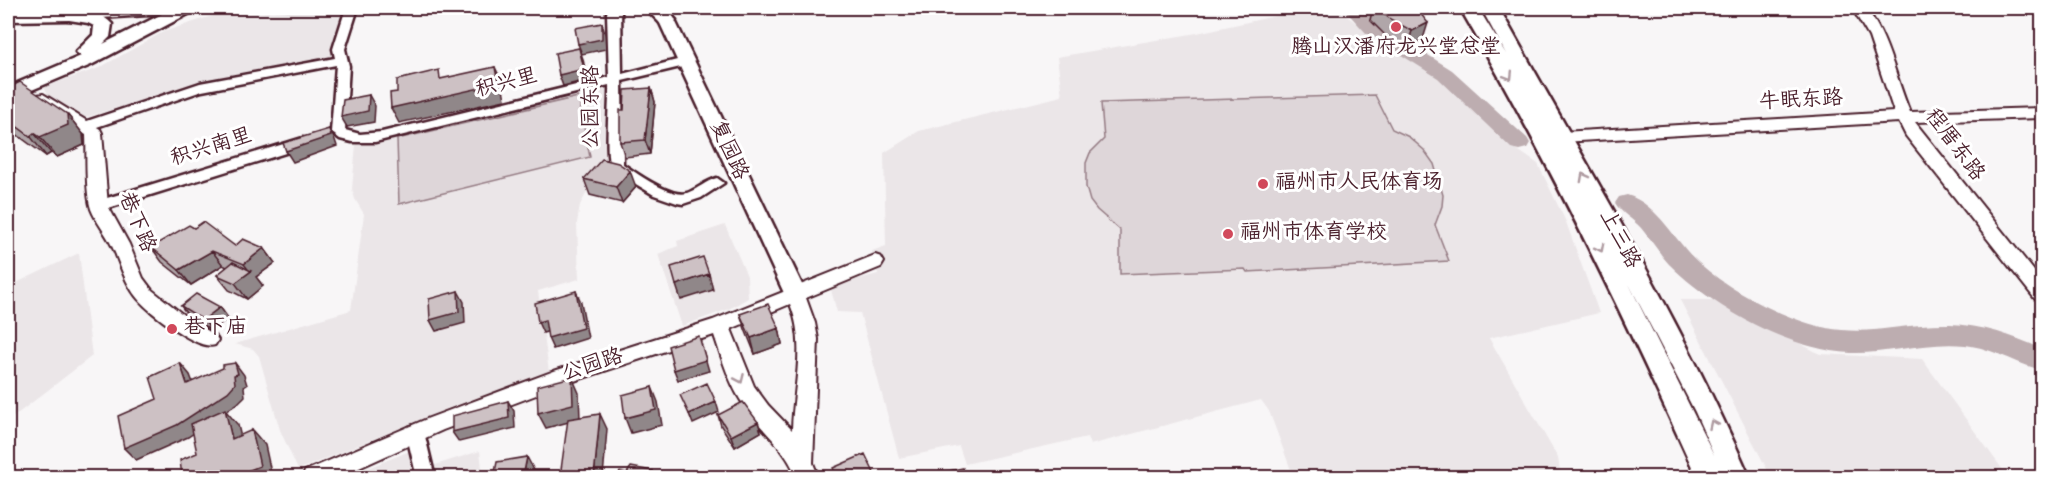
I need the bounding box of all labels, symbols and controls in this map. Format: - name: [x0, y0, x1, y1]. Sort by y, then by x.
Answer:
- marker: 腾山汉潘府龙兴堂总堂: [1389, 20, 1403, 34]
- place label: 腾山汉潘府龙兴堂总堂: [1291, 35, 1501, 62]
- street label: 积兴里: [473, 64, 541, 105]
- street label: 公园东路: [579, 65, 606, 149]
- one-way arrow: [1501, 70, 1513, 80]
- street label: 牛眠东路: [1758, 85, 1844, 117]
- street label: 程厝东路: [1918, 104, 1990, 187]
- street label: 复园路: [702, 116, 753, 185]
- street label: 积兴南里: [168, 123, 256, 173]
- place label: 福州市人民体育场: [1275, 170, 1443, 197]
- one-way arrow: [1580, 173, 1591, 183]
- marker: 福州市人民体育场: [1256, 177, 1270, 191]
- street label: 巷下路: [111, 188, 161, 257]
- street label: 上三路: [1592, 205, 1646, 274]
- place label: 福州市体育学校: [1240, 220, 1387, 247]
- marker: 福州市体育学校: [1221, 227, 1235, 241]
- one-way arrow: [1593, 242, 1604, 253]
- place label: 巷下庙: [184, 315, 247, 342]
- marker: 巷下庙: [165, 322, 179, 336]
- street label: 公园路: [559, 343, 627, 389]
- one-way arrow: [733, 373, 745, 384]
- one-way arrow: [1709, 420, 1721, 431]

